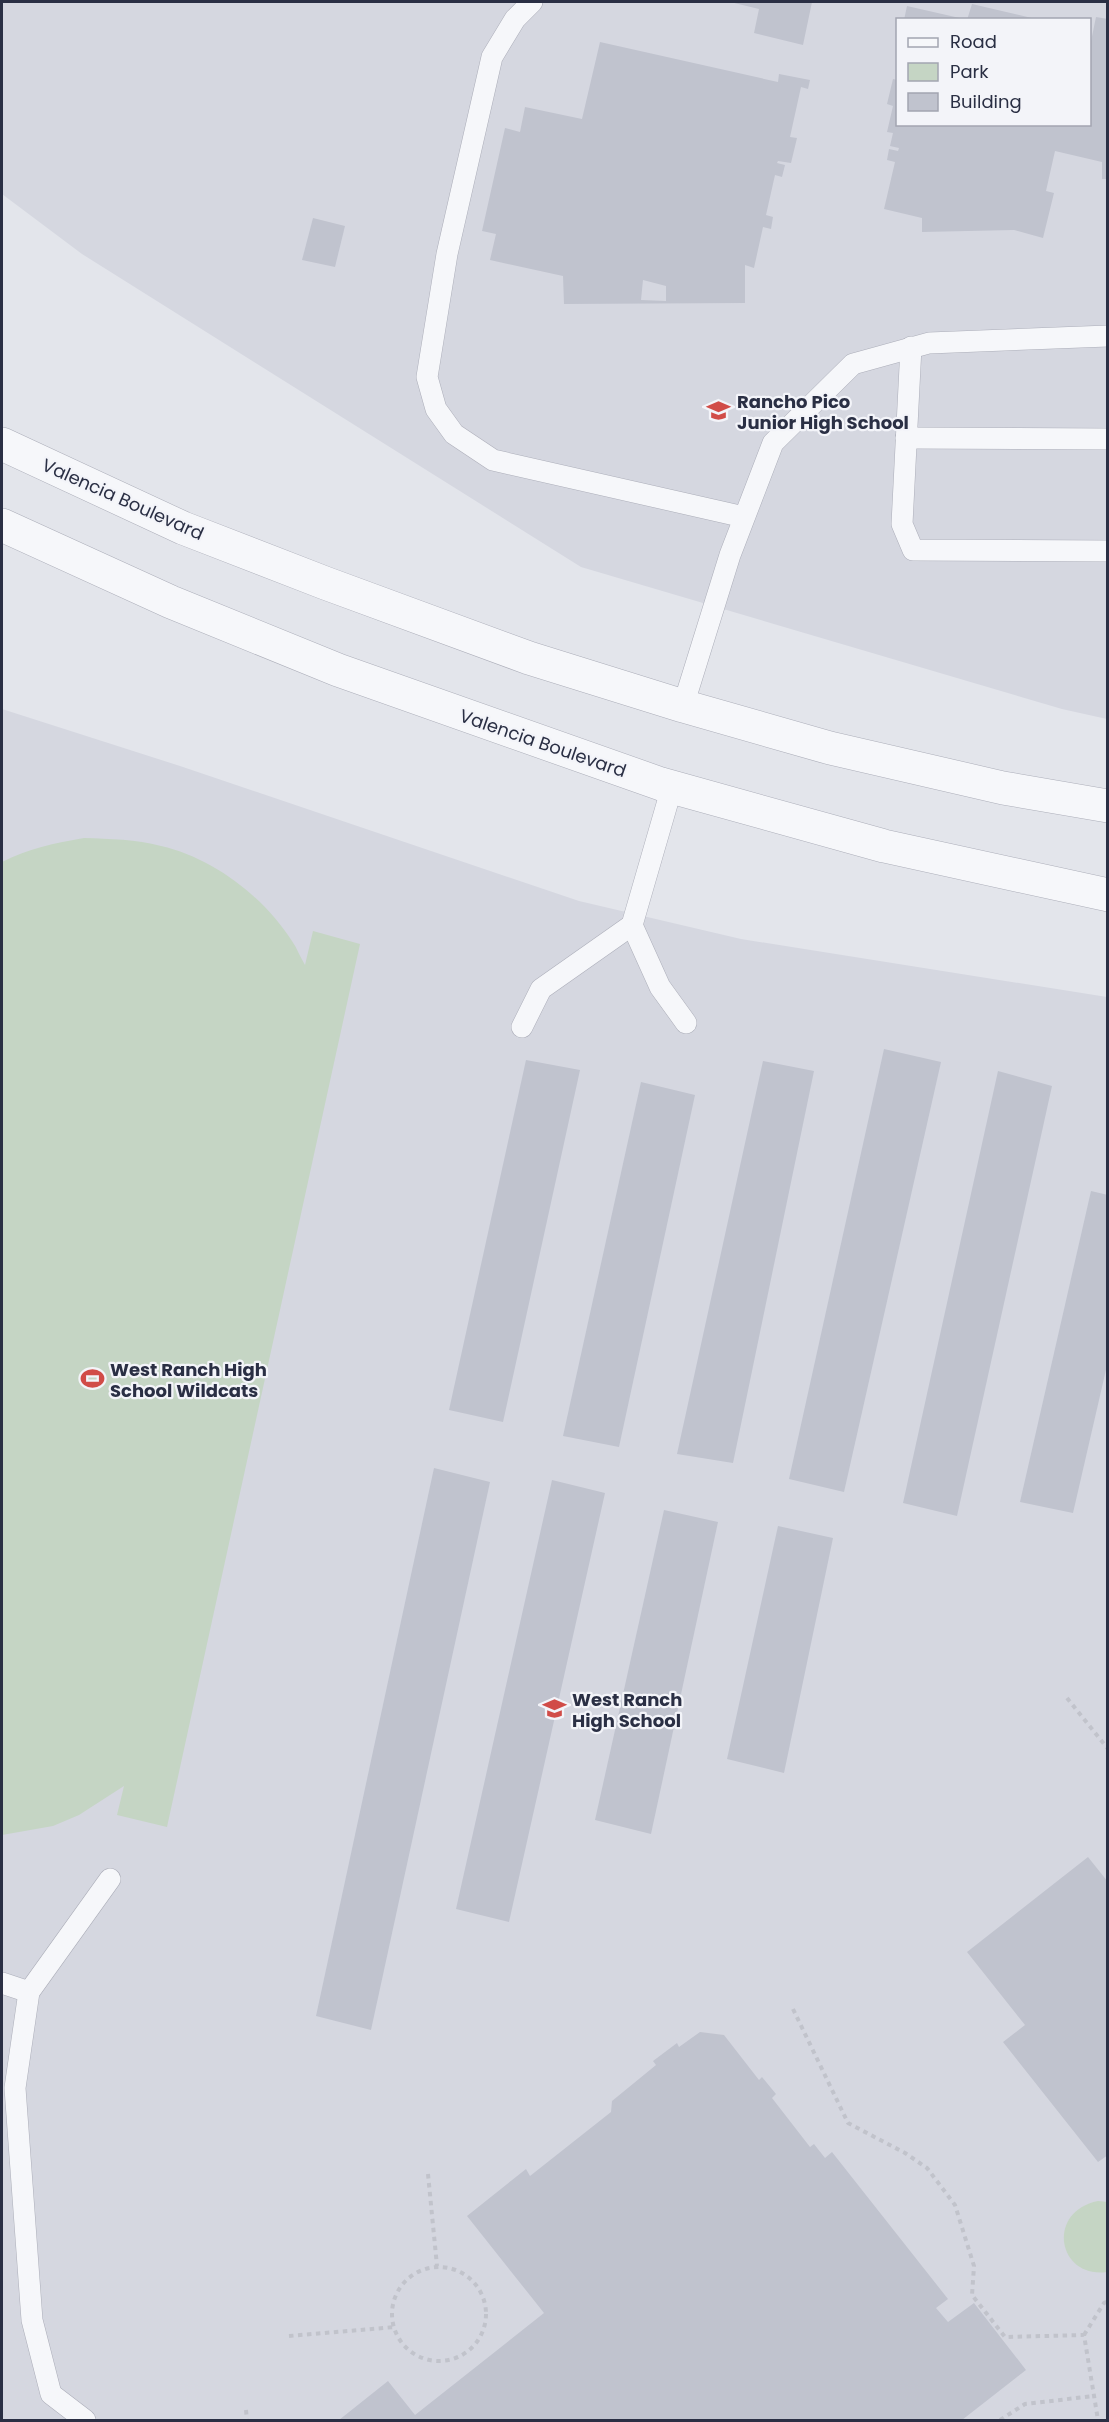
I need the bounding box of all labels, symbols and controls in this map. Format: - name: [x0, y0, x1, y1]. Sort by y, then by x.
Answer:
- legend: [896, 18, 1091, 126]
- text: Road: [950, 29, 997, 54]
- text: Park: [950, 59, 989, 84]
- text: Building: [950, 89, 1022, 114]
- place label: Rancho Pico Junior High School: [737, 389, 909, 435]
- school or university icon: Rancho Pico Junior High School: [706, 398, 732, 424]
- street label: Valencia Boulevard: [38, 452, 208, 546]
- street label: Valencia Boulevard: [456, 703, 630, 783]
- place label: West Ranch High School Wildcats: [110, 1357, 267, 1403]
- sports icon: West Ranch High School Wildcats: [79, 1366, 105, 1392]
- place label: West Ranch High School: [572, 1687, 682, 1733]
- school or university icon: West Ranch High School: [541, 1696, 567, 1722]

